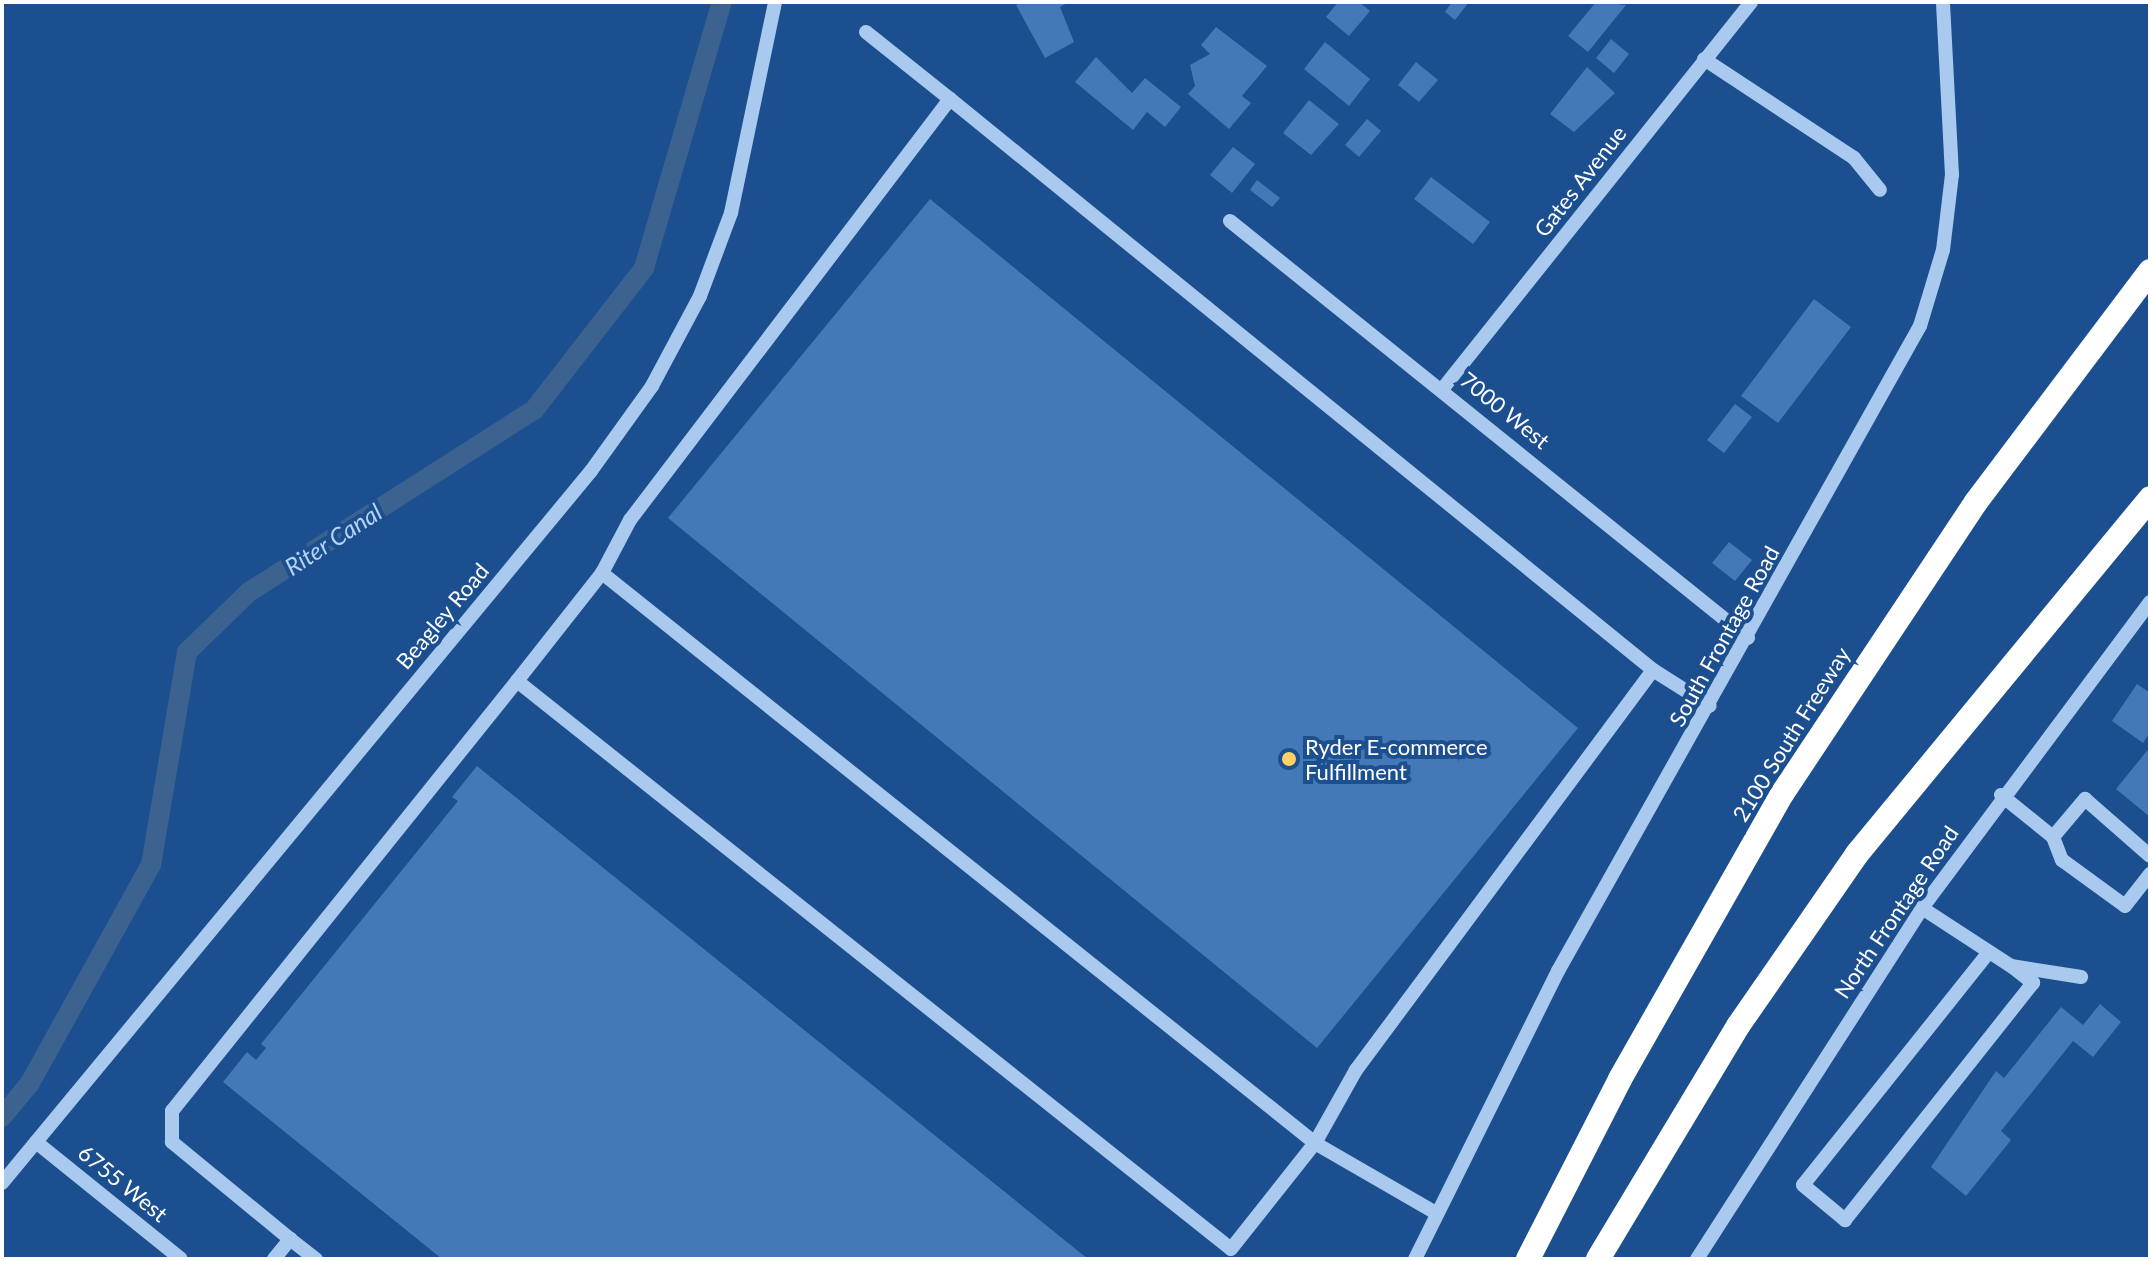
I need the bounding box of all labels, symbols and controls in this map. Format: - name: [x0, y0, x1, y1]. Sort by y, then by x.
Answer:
- street label: Gates Avenue: [1528, 120, 1632, 242]
- street label: 7000 West: [1455, 366, 1555, 454]
- water label: Riter Canal: [279, 497, 387, 581]
- street label: South Frontage Road: [1663, 541, 1785, 731]
- street label: Beagley Road: [390, 558, 494, 674]
- street label: 2100 South Freeway: [1727, 642, 1855, 826]
- place label: Ryder E-commerce Fulfillment: [1305, 733, 1488, 784]
- marker: Ryder E-commerce Fulfillment: [1280, 750, 1298, 768]
- street label: North Frontage Road: [1828, 821, 1964, 1003]
- street label: 6755 West: [73, 1139, 173, 1227]

